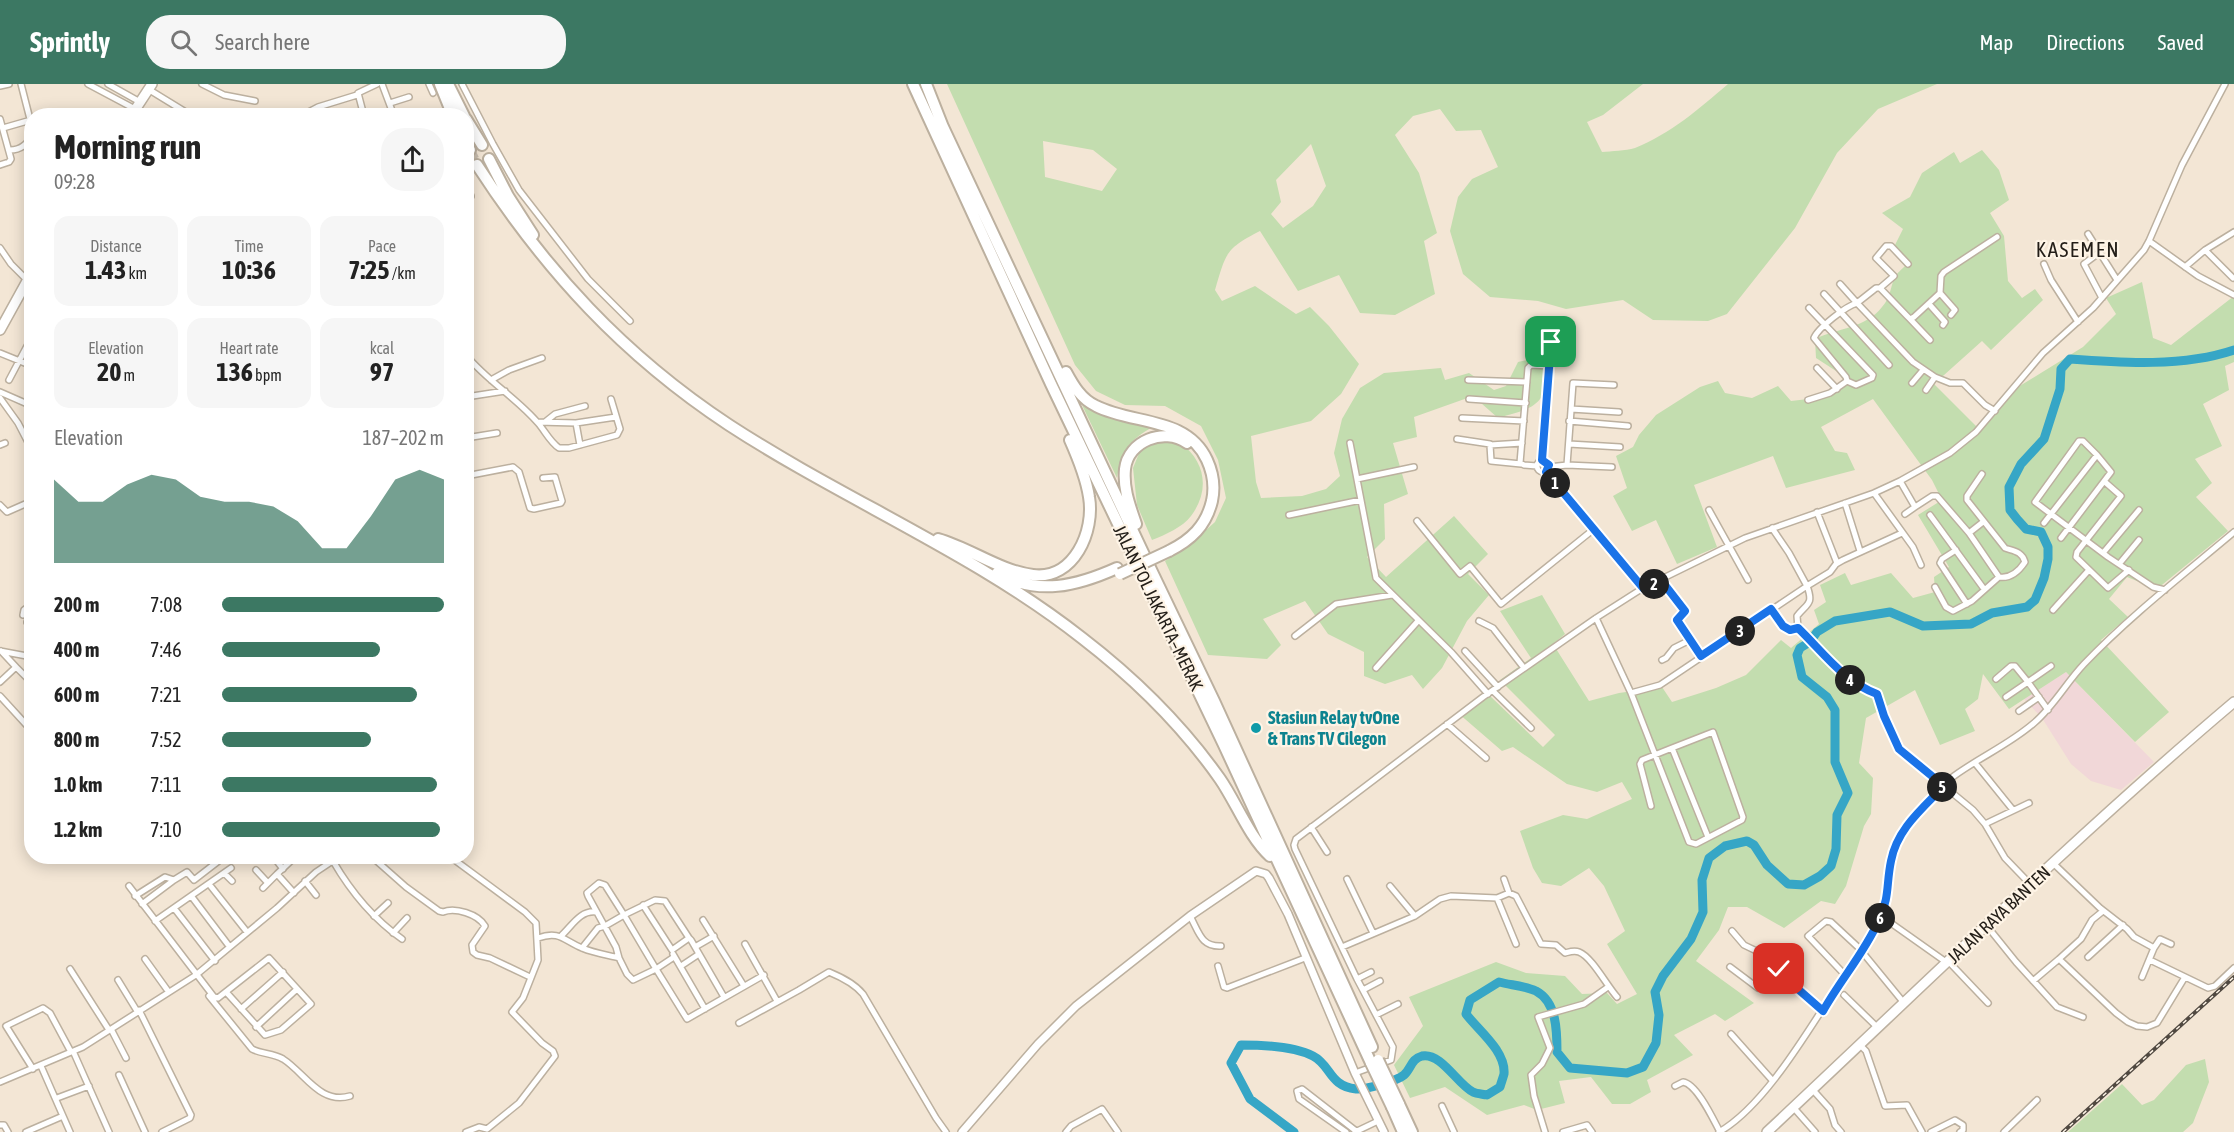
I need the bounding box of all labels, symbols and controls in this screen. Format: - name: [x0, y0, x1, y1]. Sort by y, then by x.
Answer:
- search box: [146, 15, 566, 69]
- text: Sprintly: [30, 26, 110, 58]
- icon: search: [167, 26, 200, 59]
- text: Search here: [215, 29, 310, 55]
- text: Map: [1979, 30, 2013, 54]
- text: Directions: [2046, 30, 2125, 54]
- text: Saved: [2158, 30, 2204, 54]
- text: Morning run: [54, 128, 201, 166]
- button: share: [381, 128, 444, 191]
- text: 09:28: [54, 170, 95, 193]
- text: Distance: [90, 237, 142, 255]
- text: Time: [234, 237, 264, 255]
- text: Pace: [368, 237, 396, 255]
- district label: KASEMEN: [2036, 237, 2120, 261]
- text: 1.43: [85, 255, 126, 285]
- text: 10:36: [222, 255, 276, 285]
- text: 7:25: [348, 255, 390, 285]
- text: km: [126, 264, 147, 282]
- text: /km: [390, 264, 416, 282]
- pin: [1525, 316, 1576, 367]
- icon: arrive: [1534, 325, 1567, 358]
- text: Elevation: [88, 339, 144, 357]
- text: Heart rate: [220, 339, 278, 357]
- text: kcal: [370, 339, 394, 357]
- text: 20: [97, 357, 121, 387]
- text: 136: [216, 357, 253, 387]
- text: 97: [370, 357, 394, 387]
- text: m: [121, 366, 135, 384]
- text: bpm: [253, 366, 282, 384]
- text: Elevation: [54, 426, 123, 449]
- text: 187–202 m: [362, 426, 444, 449]
- pin: 1: [1540, 468, 1570, 498]
- text: 1: [1551, 474, 1559, 492]
- street label: JALAN TOL JAKARTA–MERAK: [1109, 522, 1208, 694]
- pin: 2: [1639, 569, 1669, 599]
- text: 2: [1650, 575, 1658, 593]
- text: 200 m: [54, 593, 99, 616]
- text: 7:08: [150, 593, 182, 616]
- pin: 3: [1725, 616, 1755, 646]
- text: 3: [1736, 622, 1744, 640]
- text: 400 m: [54, 638, 99, 661]
- text: 7:46: [150, 638, 182, 661]
- pin: 4: [1835, 665, 1865, 695]
- text: 4: [1846, 671, 1854, 689]
- text: 600 m: [54, 683, 99, 706]
- text: 7:21: [150, 683, 182, 706]
- place label: Stasiun Relay tvOne & Trans TV Cilegon: [1268, 707, 1400, 749]
- marker: Stasiun Relay tvOne & Trans TV Cilegon: [1249, 721, 1263, 735]
- text: 800 m: [54, 728, 99, 751]
- text: 7:52: [150, 728, 182, 751]
- pin: 5: [1927, 772, 1957, 802]
- text: 1.0 km: [54, 773, 102, 796]
- text: 7:11: [150, 773, 182, 796]
- text: 5: [1938, 778, 1946, 796]
- text: 1.2 km: [54, 818, 102, 841]
- text: 7:10: [150, 818, 182, 841]
- street label: JALAN RAYA BANTEN: [1943, 862, 2054, 968]
- pin: 6: [1865, 903, 1895, 933]
- text: 6: [1876, 909, 1884, 927]
- pin: [1753, 943, 1804, 994]
- icon: check: [1762, 952, 1795, 985]

